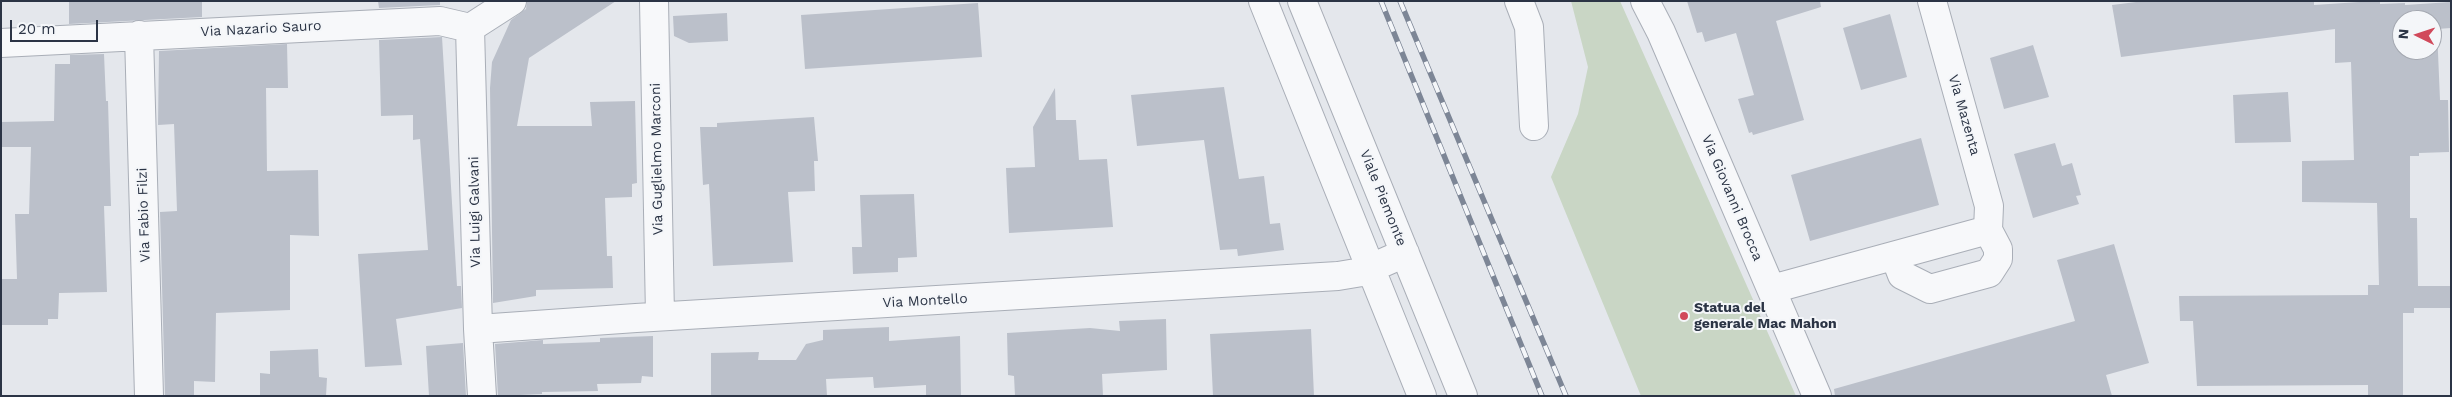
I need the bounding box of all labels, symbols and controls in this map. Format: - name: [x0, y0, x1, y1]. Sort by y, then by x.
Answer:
- scale bar: [12, 10, 100, 42]
- north arrow: [2392, 10, 2442, 60]
- street label: Via Nazario Sauro: [200, 17, 322, 41]
- text: 20 m: [18, 20, 56, 38]
- text: N: [2395, 28, 2411, 40]
- street label: Via Mazenta: [1944, 73, 1984, 157]
- street label: Via Guglielmo Marconi: [647, 83, 667, 235]
- street label: Via Giovanni Brocca: [1698, 132, 1766, 264]
- street label: Viale Piemonte: [1356, 147, 1410, 249]
- street label: Via Luigi Galvani: [466, 156, 484, 268]
- street label: Via Fabio Filzi: [134, 167, 154, 263]
- street label: Via Montello: [882, 290, 968, 312]
- place label: Statua del generale Mac Mahon: [1694, 300, 1837, 332]
- marker: Statua del generale Mac Mahon: [1678, 310, 1690, 322]

